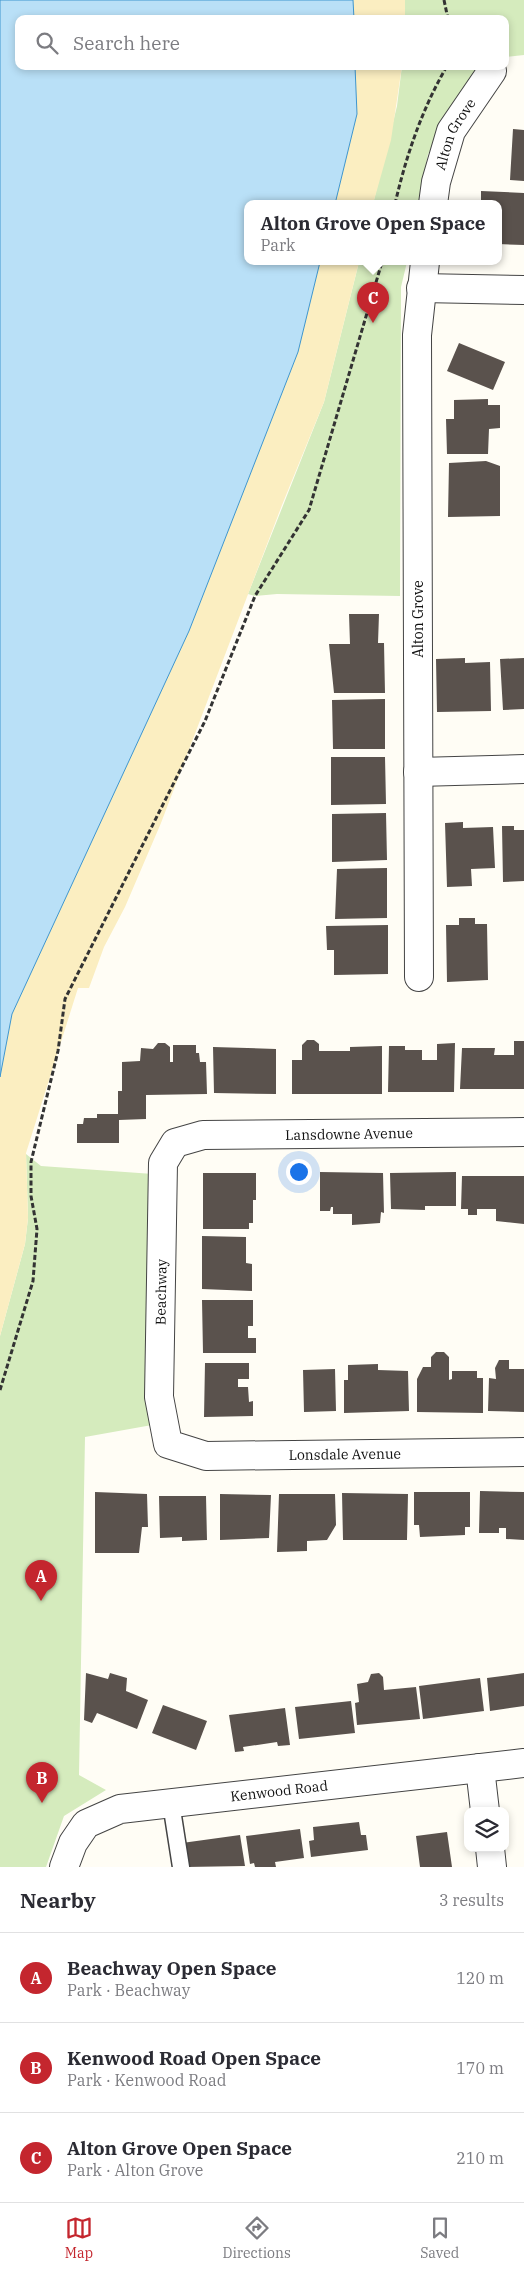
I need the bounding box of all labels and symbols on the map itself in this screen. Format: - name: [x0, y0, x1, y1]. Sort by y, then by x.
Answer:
- street label: Alton Grove: [431, 95, 480, 172]
- pin: C: [357, 282, 389, 323]
- street label: Alton Grove: [409, 580, 427, 658]
- street label: Lansdowne Avenue: [285, 1124, 413, 1144]
- your location: [286, 1159, 312, 1185]
- street label: Beachway: [151, 1258, 171, 1325]
- street label: Lonsdale Avenue: [288, 1445, 401, 1464]
- pin: A: [25, 1560, 57, 1601]
- pin: B: [26, 1762, 58, 1803]
- street label: Kenwood Road: [229, 1776, 329, 1805]

